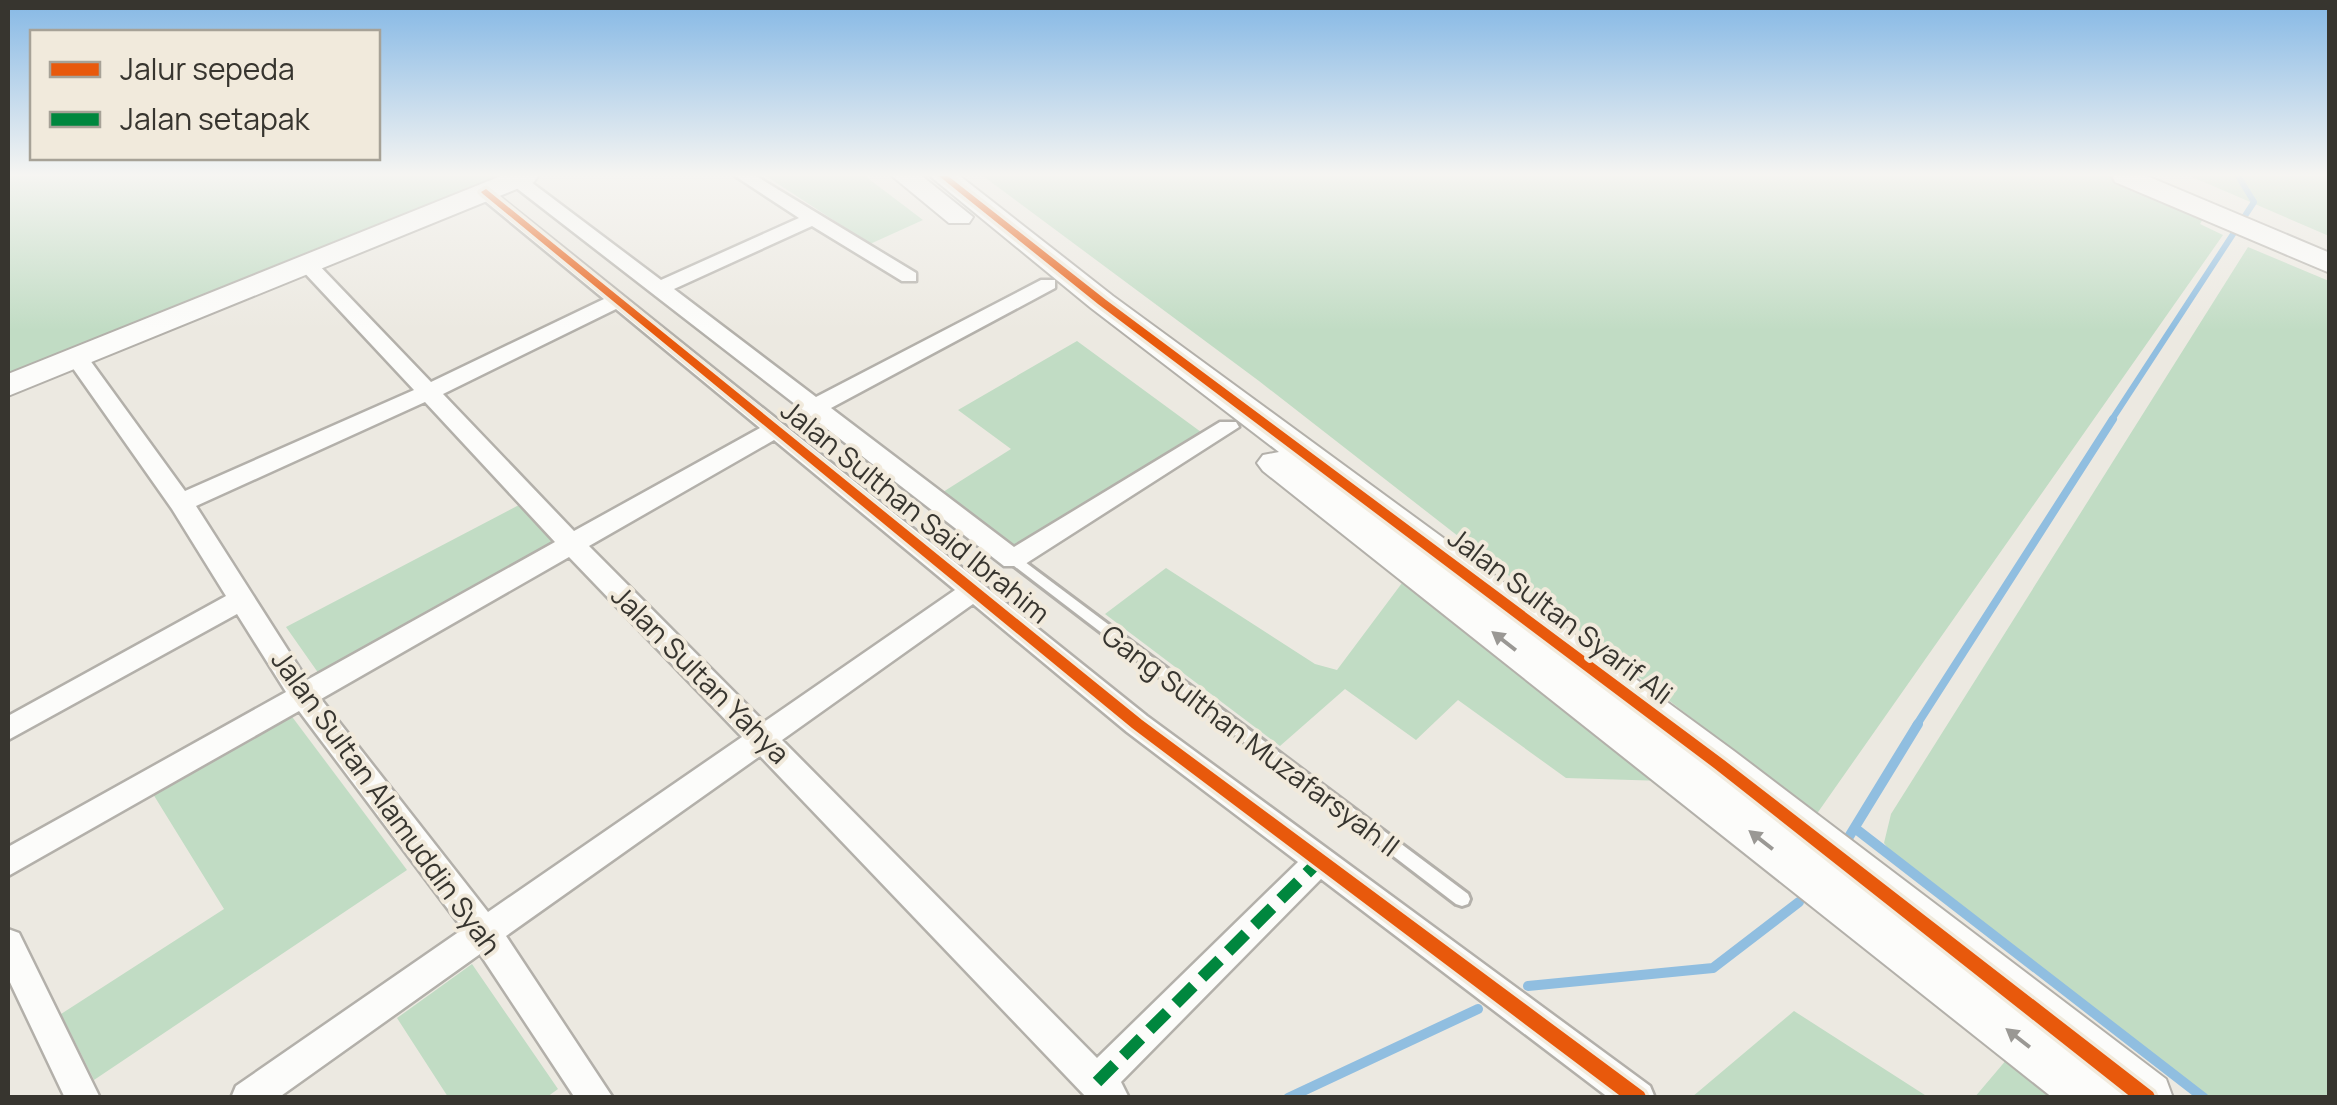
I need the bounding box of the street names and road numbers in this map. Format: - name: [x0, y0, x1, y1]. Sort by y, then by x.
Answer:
- street label: Jalan Sulthan Said Ibrahim: [774, 391, 1058, 631]
- street label: Jalan Sultan Syarif Ali: [1441, 518, 1681, 712]
- street label: Jalan Sultan Yahya: [604, 577, 798, 771]
- street label: Gang Sulthan Muzafarsyah II: [1094, 615, 1408, 865]
- street label: Jalan Sultan Alamuddin Syah: [264, 642, 510, 962]

